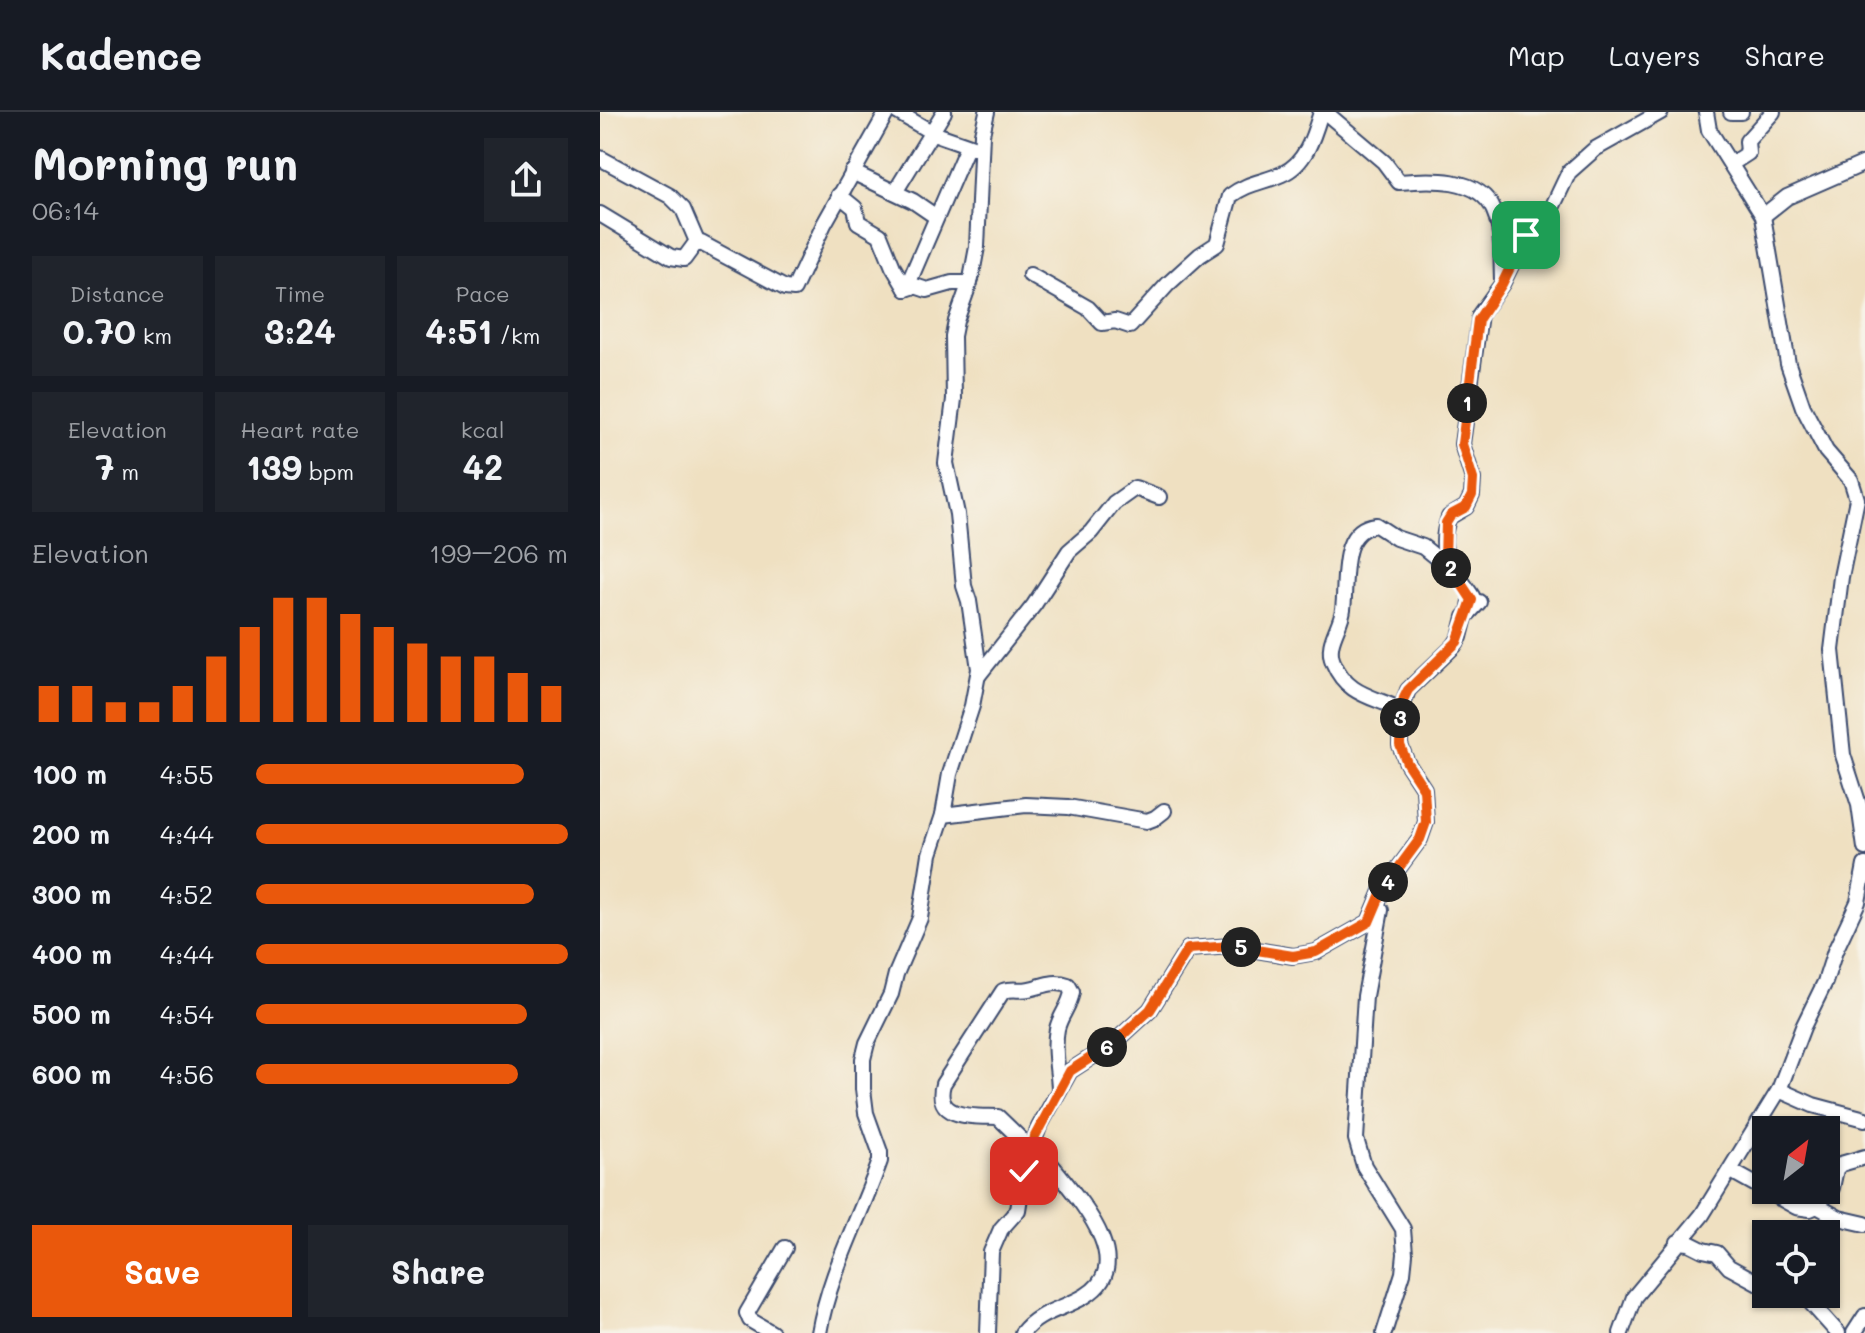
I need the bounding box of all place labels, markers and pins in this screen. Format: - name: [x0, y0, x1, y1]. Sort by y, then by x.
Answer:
- pin: [1492, 201, 1560, 269]
- pin: 1: [1447, 383, 1487, 423]
- pin: 2: [1431, 548, 1471, 588]
- pin: 3: [1380, 698, 1420, 738]
- pin: 4: [1368, 862, 1408, 902]
- pin: 5: [1221, 927, 1261, 967]
- pin: 6: [1087, 1027, 1127, 1067]
- pin: [990, 1137, 1058, 1205]

